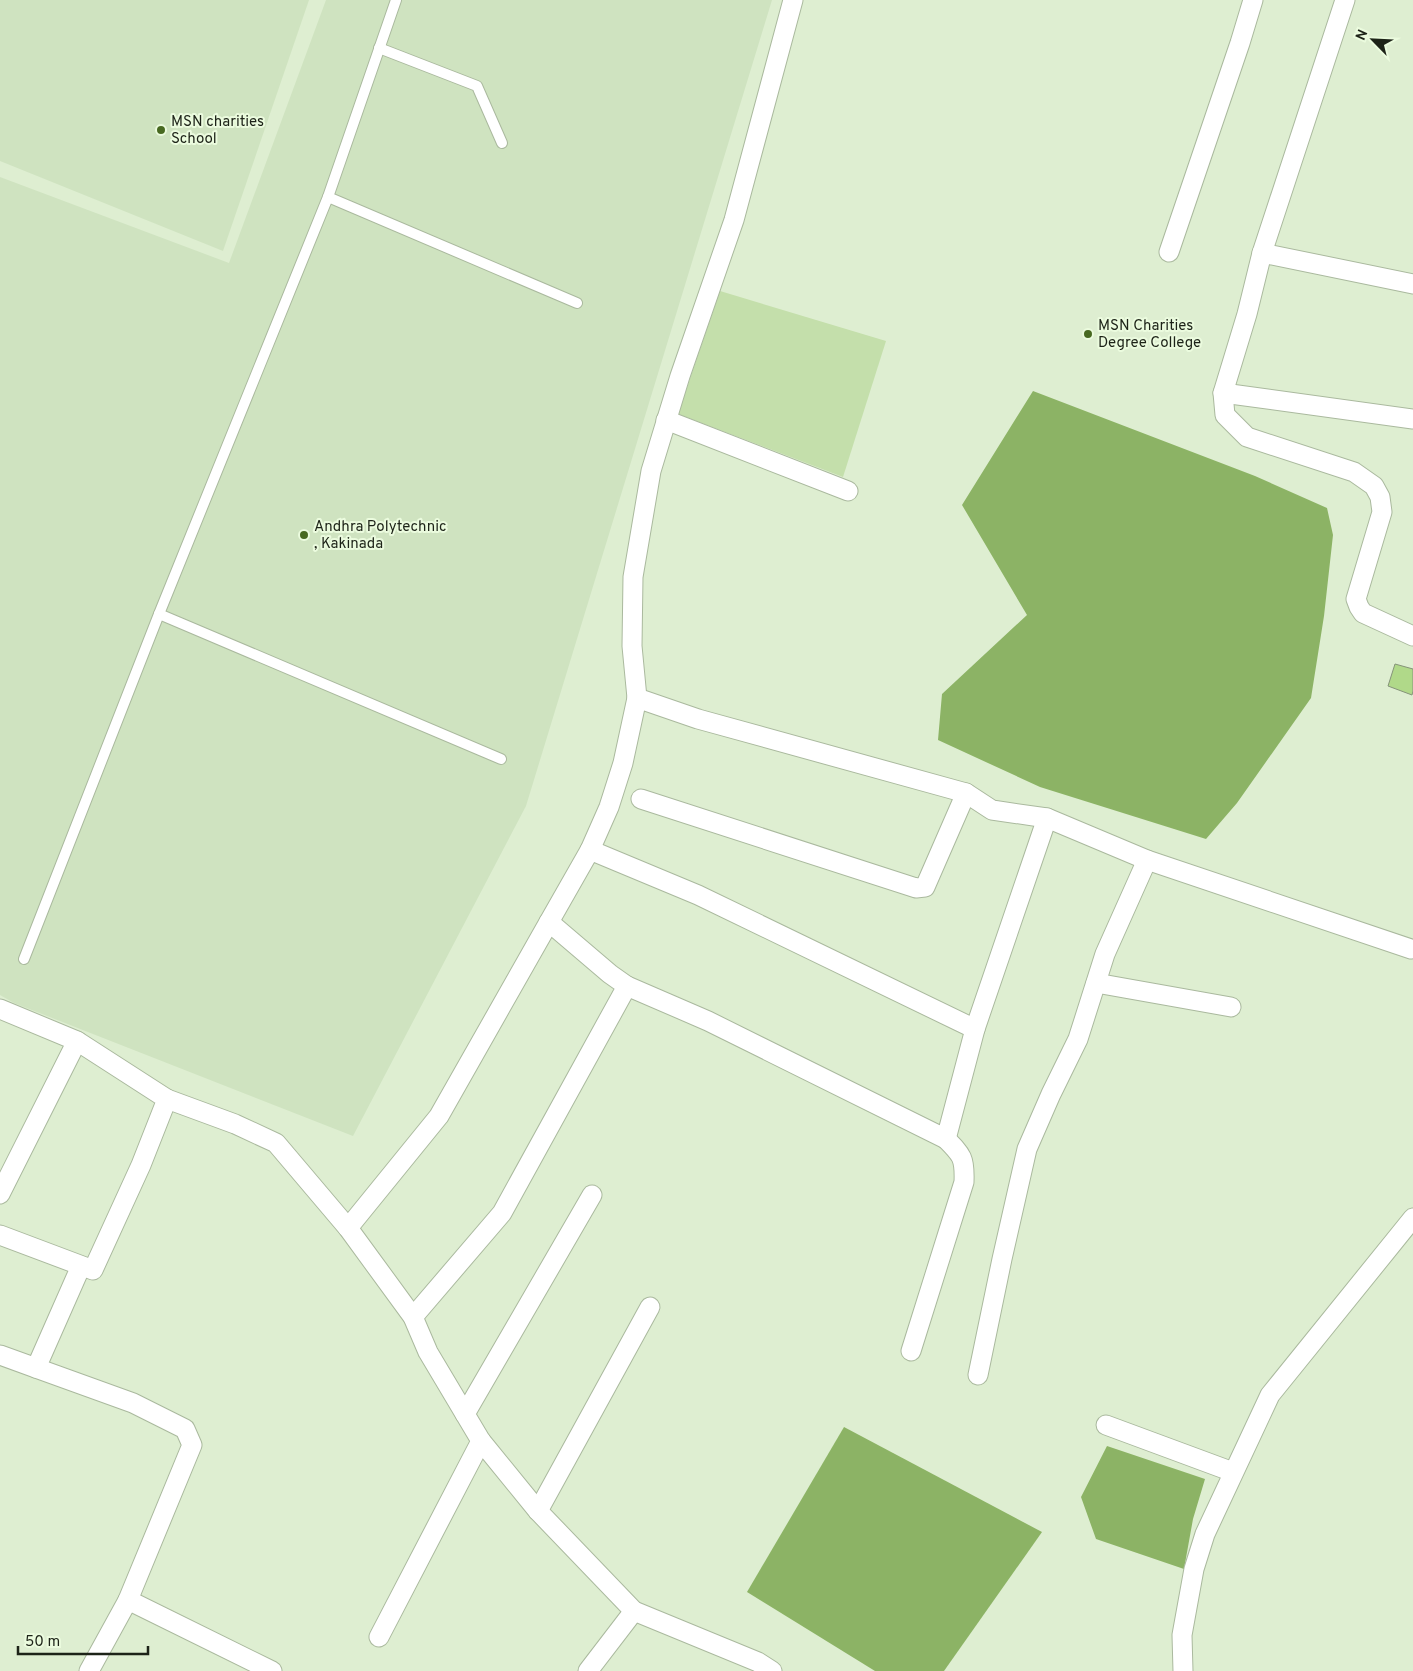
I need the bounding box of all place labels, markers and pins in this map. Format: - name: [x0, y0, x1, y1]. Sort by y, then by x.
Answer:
- place label: MSN charities School: [171, 113, 264, 149]
- marker: MSN charities School: [155, 124, 167, 136]
- place label: MSN Charities Degree College: [1098, 317, 1201, 353]
- marker: MSN Charities Degree College: [1082, 328, 1094, 340]
- place label: Andhra Polytechnic , Kakinada: [314, 518, 447, 554]
- marker: Andhra Polytechnic , Kakinada: [298, 529, 310, 541]

